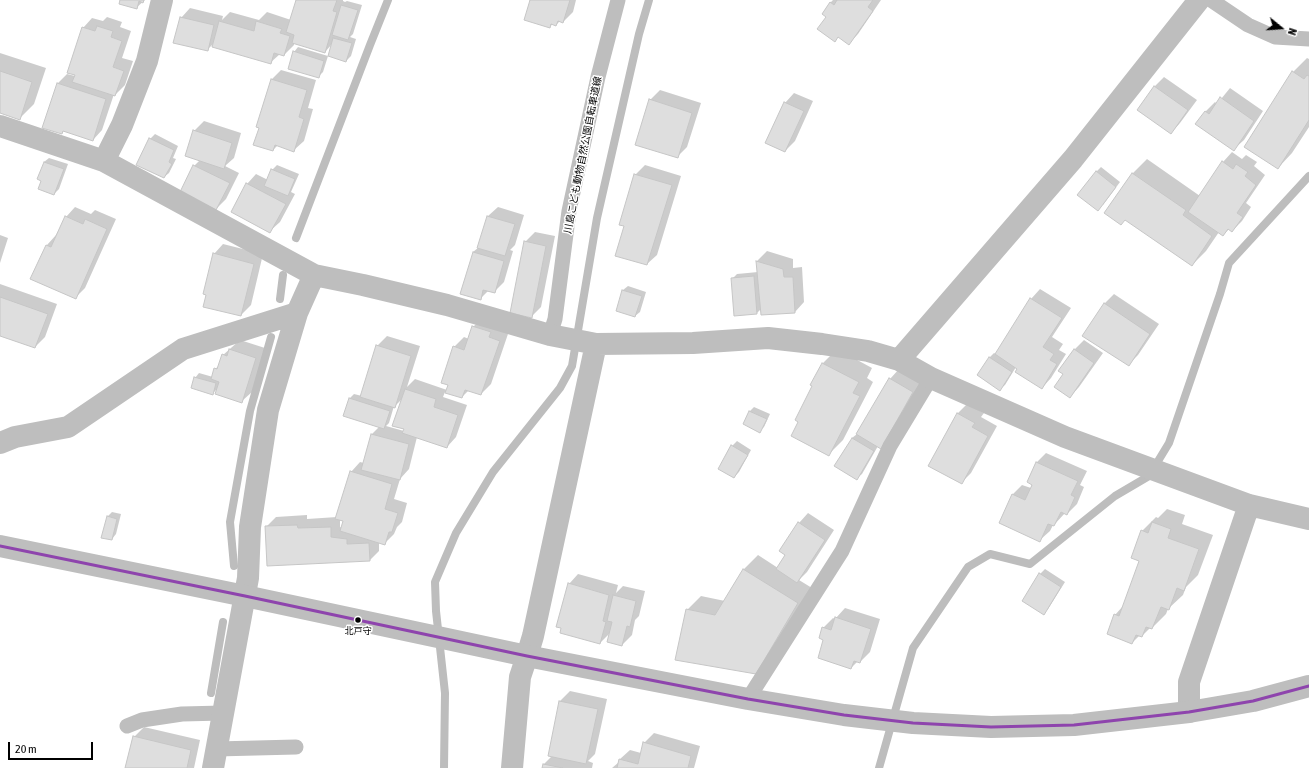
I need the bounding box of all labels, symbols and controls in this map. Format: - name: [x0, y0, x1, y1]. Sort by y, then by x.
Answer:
- north arrow: [1261, 8, 1301, 48]
- text: N: [1286, 27, 1299, 37]
- street label: 川島こども動物自然公園自転車道線: [562, 75, 604, 235]
- marker: 北戸守: [353, 615, 363, 625]
- place label: 北戸守: [345, 626, 371, 636]
- scale bar: [10, 734, 95, 760]
- text: 20 m: [15, 742, 37, 756]

